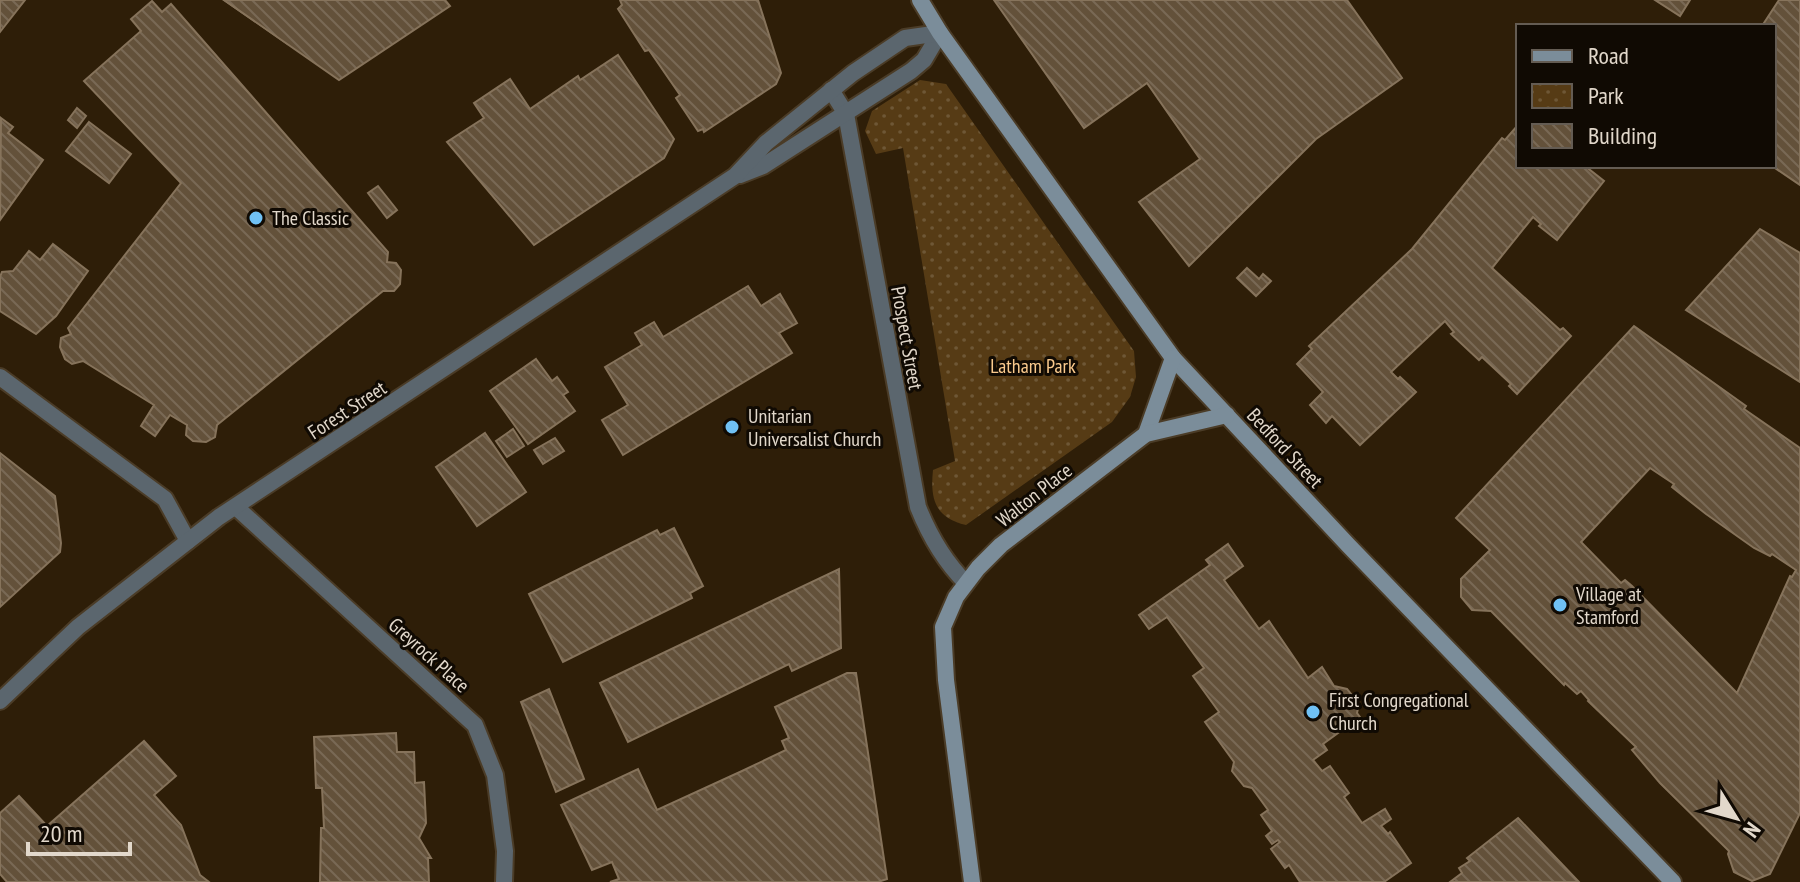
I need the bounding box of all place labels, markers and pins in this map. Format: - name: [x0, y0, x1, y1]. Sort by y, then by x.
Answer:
- place label: The Classic: [272, 205, 349, 231]
- marker: The Classic: [247, 209, 265, 227]
- place label: Unitarian Universalist Church: [748, 403, 881, 452]
- marker: Unitarian Universalist Church: [723, 418, 741, 436]
- place label: Village at Stamford: [1575, 581, 1642, 630]
- marker: Village at Stamford: [1551, 596, 1569, 614]
- place label: First Congregational Church: [1329, 687, 1469, 736]
- marker: First Congregational Church: [1304, 703, 1322, 721]

